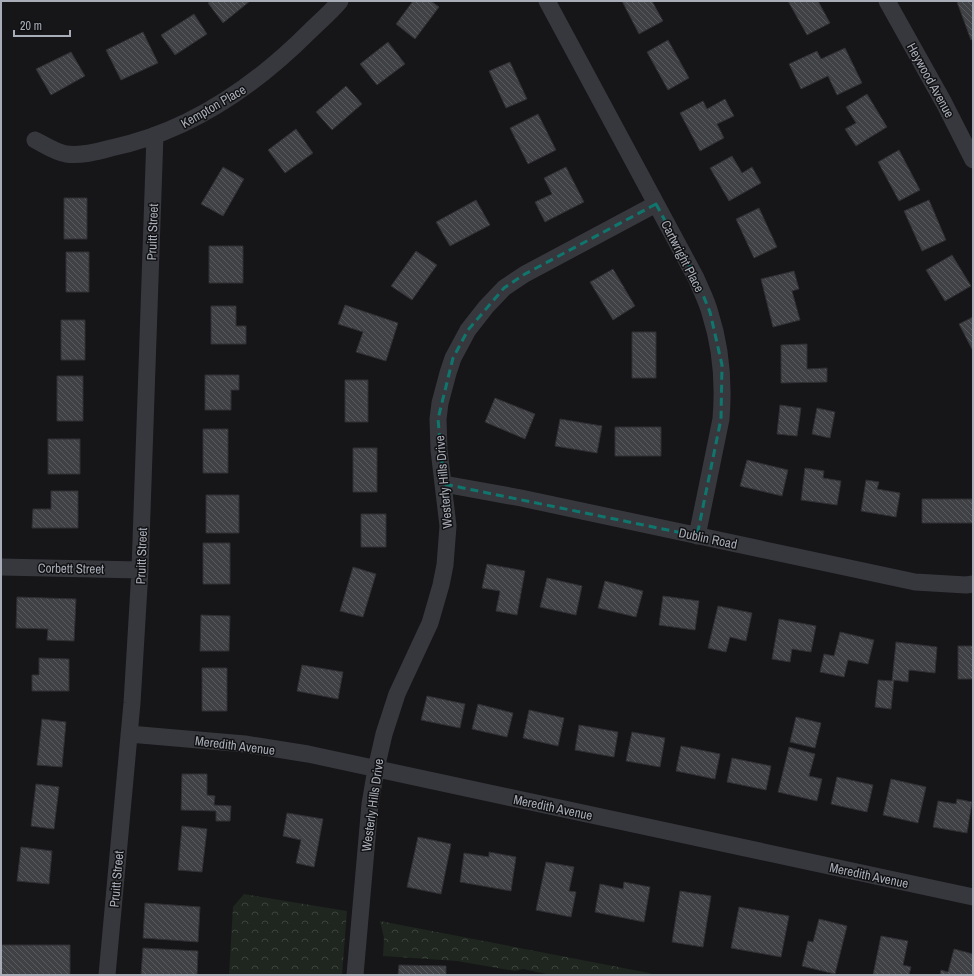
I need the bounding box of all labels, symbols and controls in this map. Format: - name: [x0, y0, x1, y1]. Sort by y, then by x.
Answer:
- scale bar: [14, 12, 70, 38]
- text: 20 m: [20, 18, 42, 34]
- street label: Heywood Avenue: [903, 40, 958, 121]
- street label: Kempton Place: [178, 81, 249, 132]
- street label: Pruitt Street: [143, 203, 162, 261]
- street label: Cartwright Place: [657, 217, 708, 295]
- street label: Westerly Hills Drive: [431, 435, 456, 529]
- street label: Dublin Road: [677, 524, 739, 553]
- street label: Pruitt Street: [132, 527, 151, 585]
- street label: Corbett Street: [38, 559, 104, 578]
- street label: Meredith Avenue: [194, 732, 276, 759]
- street label: Westerly Hills Drive: [358, 758, 387, 853]
- street label: Meredith Avenue: [512, 791, 594, 824]
- street label: Pruitt Street: [106, 850, 127, 908]
- street label: Meredith Avenue: [828, 859, 910, 892]

